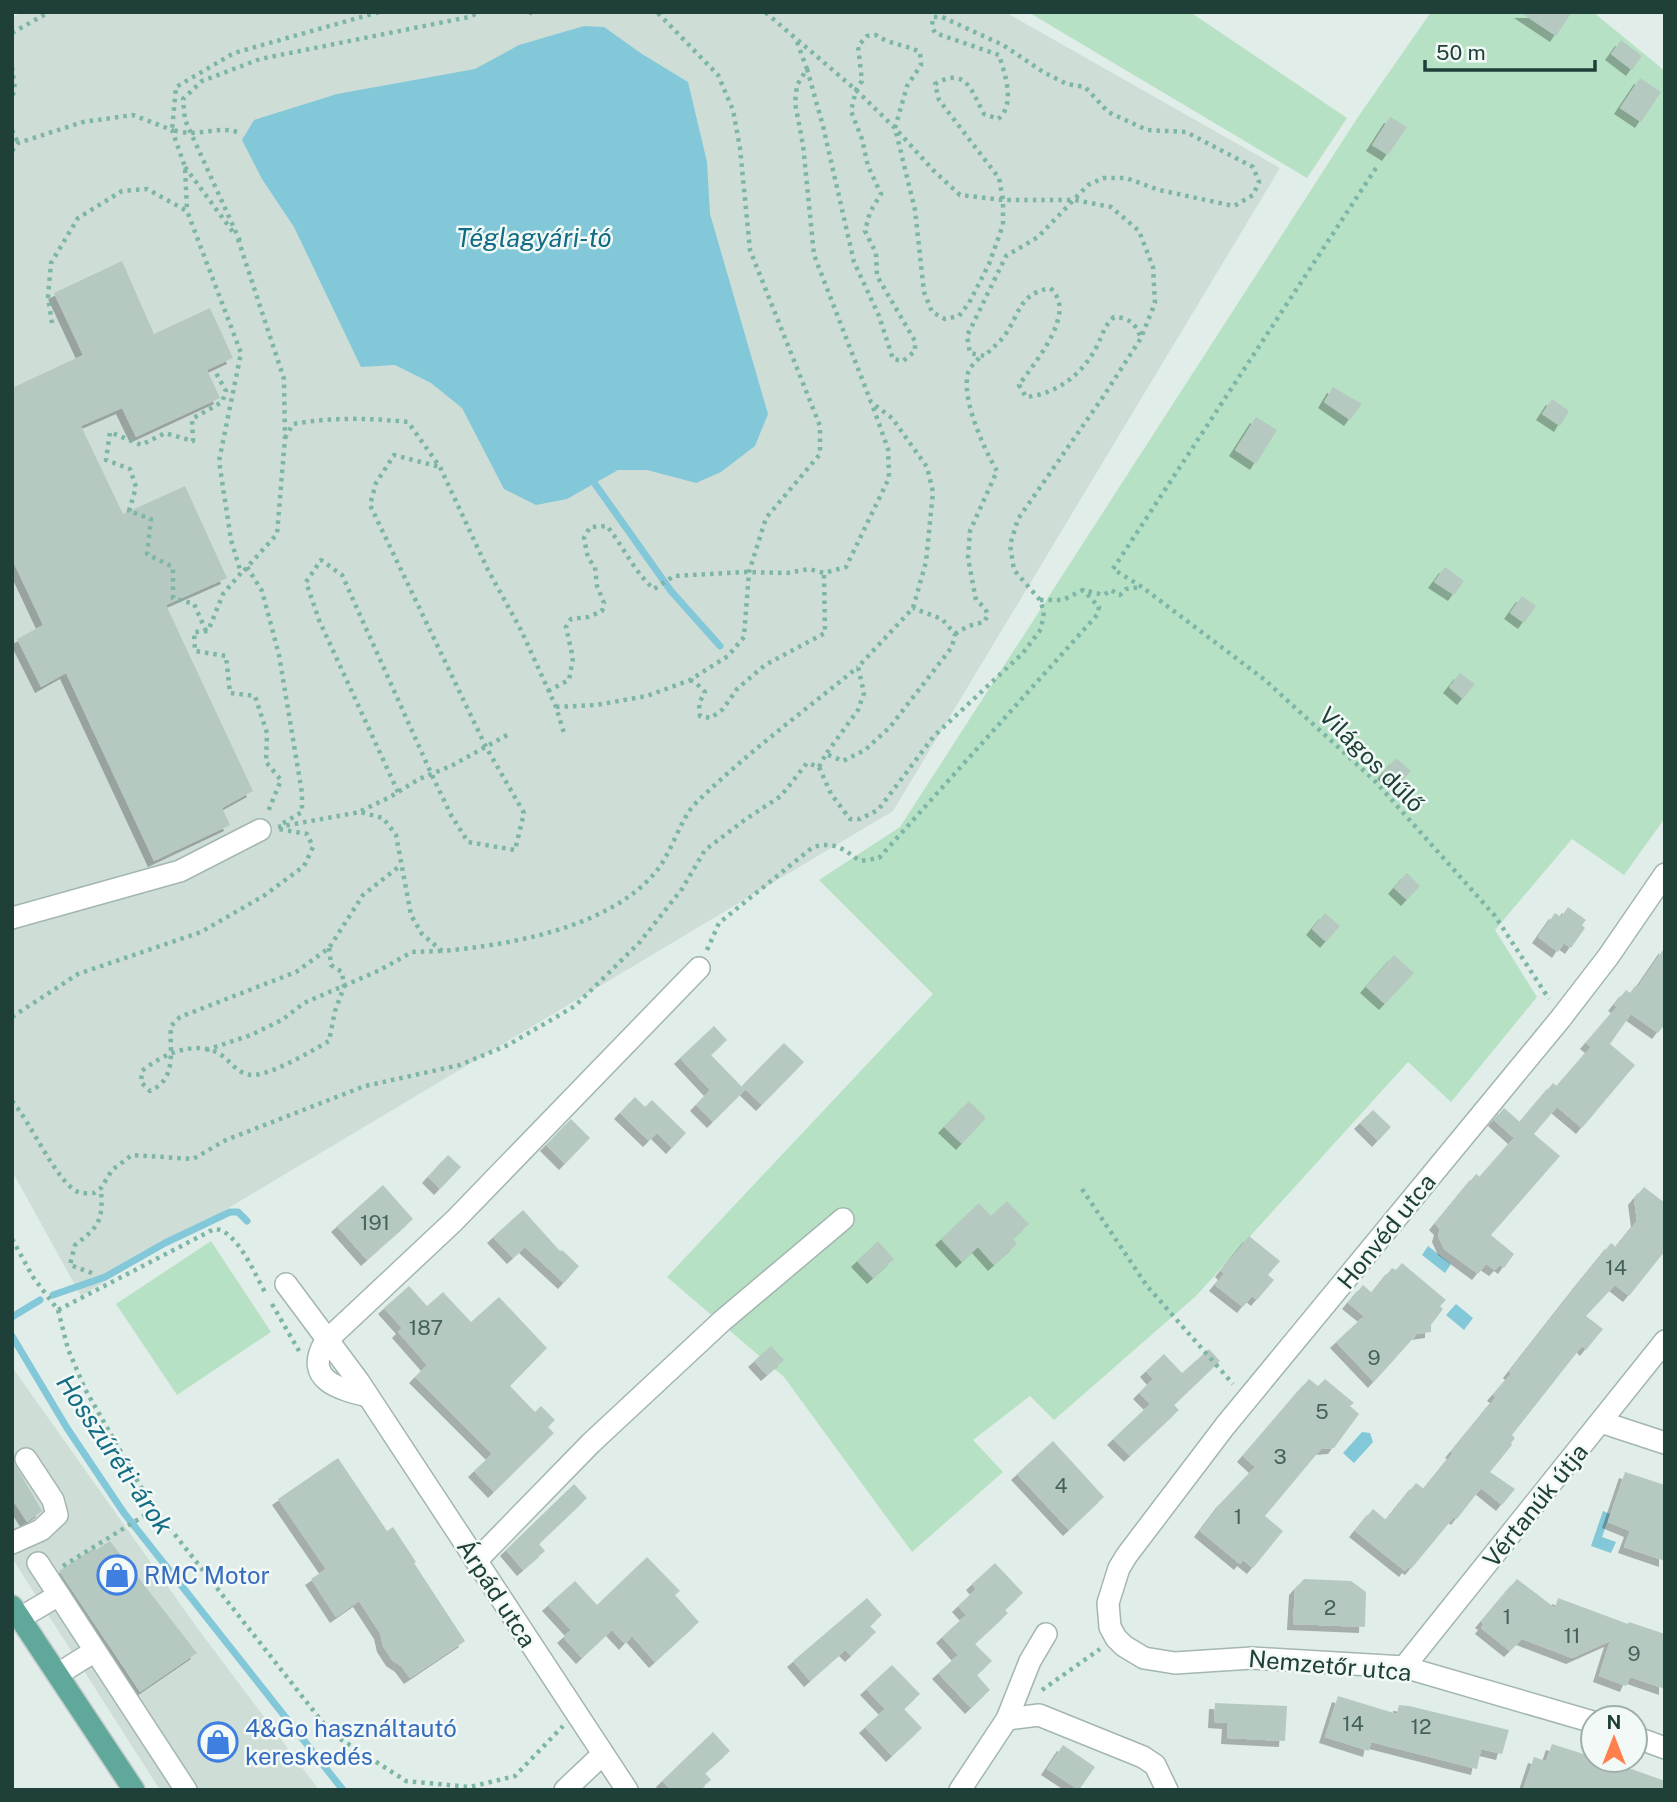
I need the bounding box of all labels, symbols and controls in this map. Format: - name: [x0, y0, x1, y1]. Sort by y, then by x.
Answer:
- scale bar: [1425, 28, 1595, 72]
- text: 50 m: [1436, 40, 1486, 65]
- water label: Téglagyári-tó: [456, 222, 612, 253]
- street label: Világos dűlő: [1314, 701, 1430, 817]
- street label: Honvéd utca: [1331, 1168, 1441, 1294]
- house number: 191: [360, 1210, 390, 1235]
- house number: 14: [1605, 1255, 1627, 1280]
- house number: 187: [409, 1315, 443, 1340]
- house number: 9: [1367, 1345, 1381, 1370]
- water label: Hosszúréti-árok: [50, 1368, 180, 1540]
- house number: 5: [1315, 1399, 1329, 1424]
- street label: Vértanúk útja: [1477, 1438, 1593, 1572]
- house number: 3: [1273, 1444, 1287, 1469]
- house number: 4: [1054, 1473, 1068, 1498]
- house number: 1: [1234, 1504, 1242, 1529]
- street label: Árpád utca: [452, 1534, 542, 1652]
- shop icon: RMC Motor: [96, 1554, 138, 1596]
- place label: RMC Motor: [144, 1561, 270, 1589]
- house number: 2: [1324, 1595, 1336, 1620]
- house number: 1: [1503, 1604, 1511, 1629]
- house number: 11: [1563, 1623, 1581, 1648]
- house number: 9: [1627, 1641, 1641, 1666]
- street label: Nemzetőr utca: [1247, 1644, 1413, 1686]
- north arrow: [1579, 1704, 1649, 1774]
- house number: 14: [1342, 1711, 1364, 1736]
- text: N: [1607, 1711, 1621, 1733]
- place label: 4&Go használtautó kereskedés: [245, 1714, 457, 1770]
- house number: 12: [1410, 1714, 1432, 1739]
- shop icon: 4&Go használtautó kereskedés: [197, 1721, 239, 1763]

